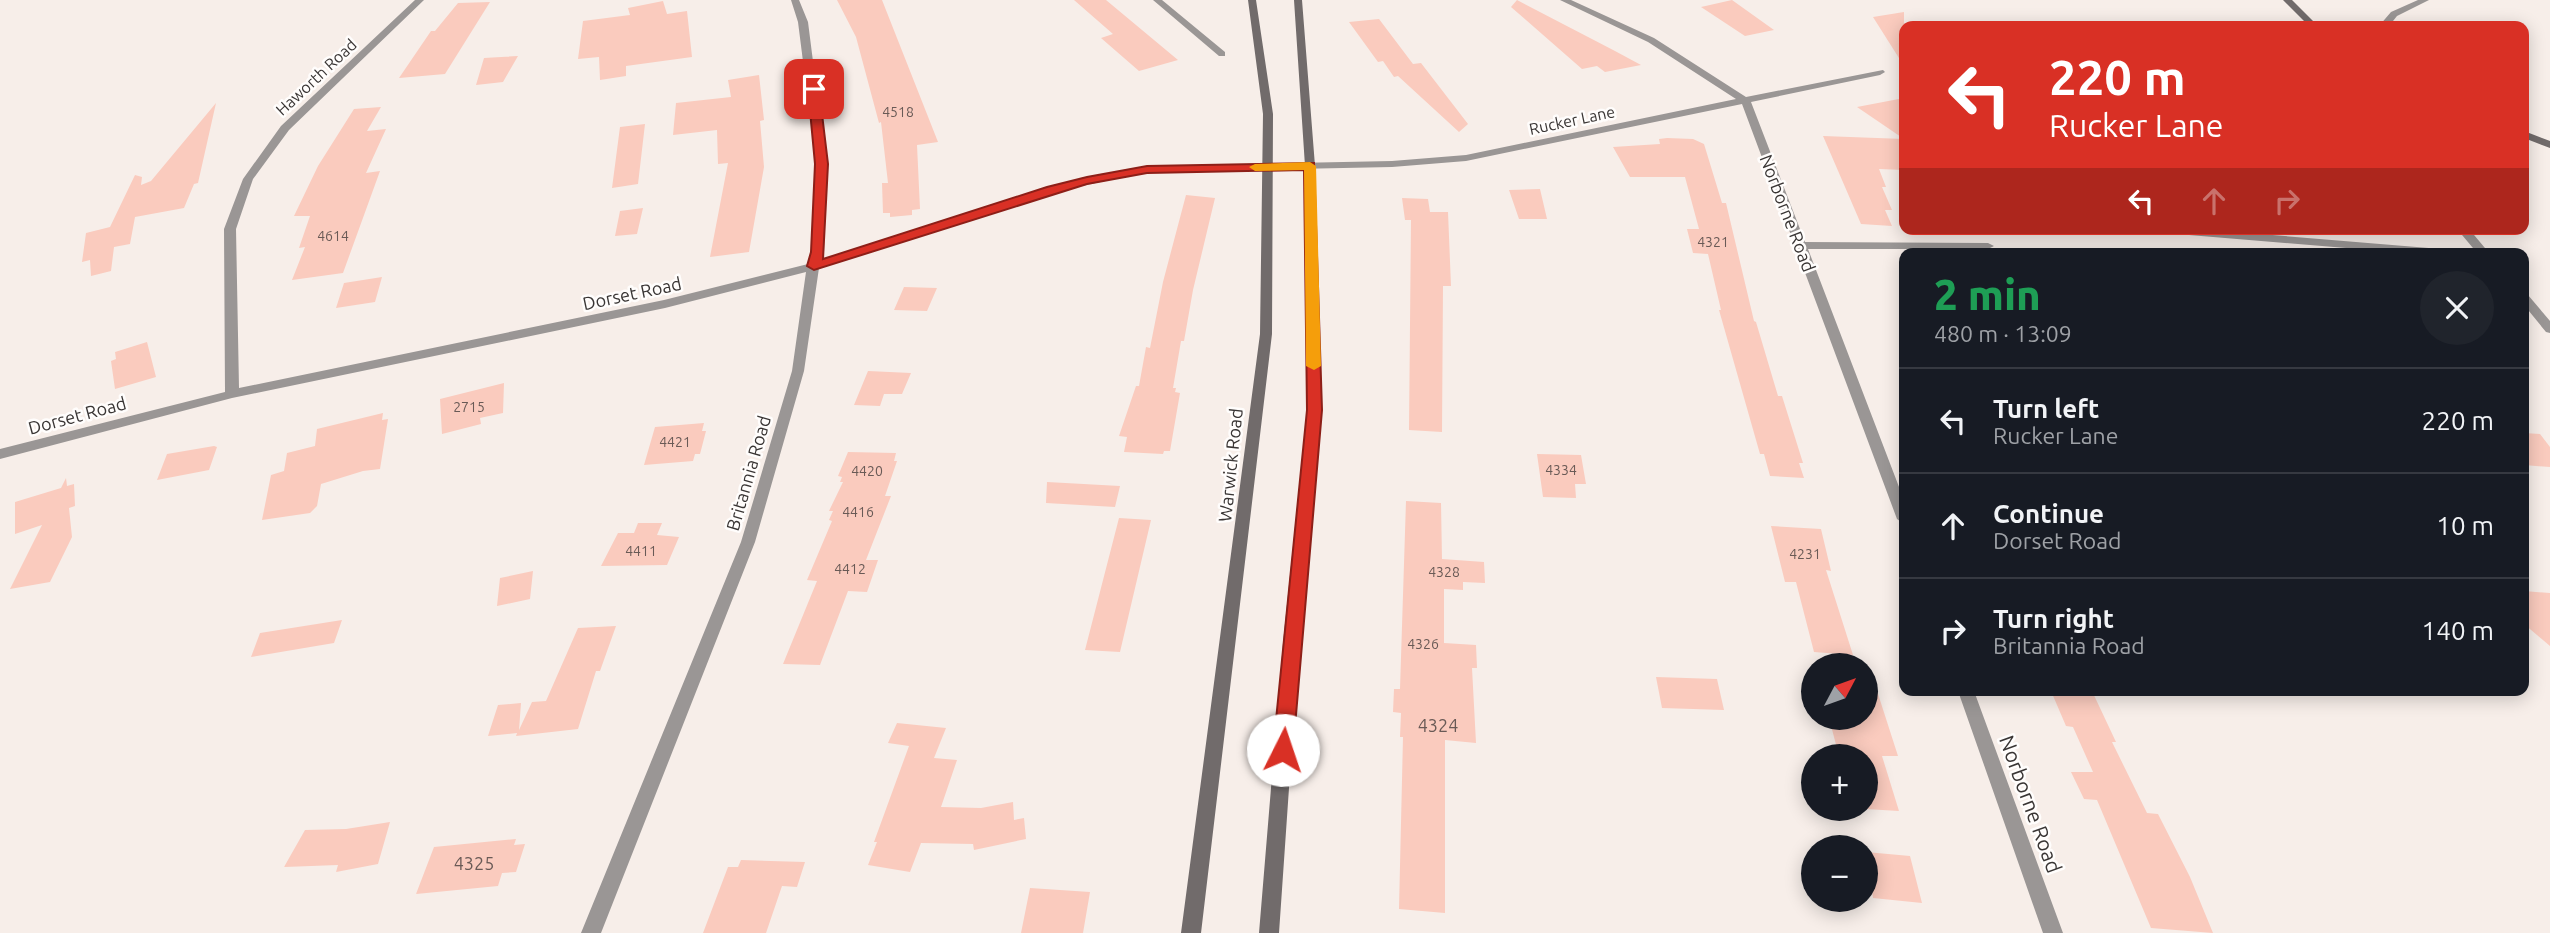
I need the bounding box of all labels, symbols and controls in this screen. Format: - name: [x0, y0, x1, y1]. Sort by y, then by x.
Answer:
- street label: Haworth Road: [272, 35, 360, 119]
- icon: left: [1934, 49, 2025, 140]
- text: 220 m: [2049, 49, 2186, 104]
- pin: [784, 59, 844, 119]
- icon: arrive: [795, 70, 833, 108]
- street label: Rucker Lane: [1527, 102, 1617, 138]
- house number: 4518: [882, 104, 914, 120]
- text: Rucker Lane: [2049, 107, 2224, 143]
- street label: Norborne Road: [1756, 152, 1820, 274]
- icon: left: [2122, 182, 2160, 220]
- icon: ahead: [2195, 182, 2233, 220]
- icon: right: [2268, 182, 2306, 220]
- house number: 4614: [317, 228, 349, 244]
- house number: 4321: [1697, 234, 1729, 250]
- text: 2 min: [1934, 271, 2041, 318]
- button: close: [2420, 271, 2494, 345]
- street label: Dorset Road: [581, 273, 683, 313]
- text: 480 m · 13:09: [1934, 321, 2072, 346]
- street label: Dorset Road: [26, 392, 128, 438]
- text: Turn left: [1993, 394, 2099, 423]
- house number: 2715: [453, 399, 485, 415]
- icon: left: [1934, 402, 1972, 440]
- text: 220 m: [2422, 406, 2494, 435]
- street label: Warwick Road: [1214, 407, 1246, 523]
- street label: Britannia Road: [722, 413, 774, 533]
- text: Rucker Lane: [1993, 423, 2118, 448]
- house number: 4421: [659, 434, 691, 450]
- house number: 4334: [1545, 462, 1577, 478]
- house number: 4420: [851, 463, 883, 479]
- text: Continue: [1993, 499, 2104, 528]
- house number: 4416: [842, 504, 874, 520]
- icon: ahead: [1934, 507, 1972, 545]
- text: 10 m: [2436, 511, 2494, 540]
- text: Dorset Road: [1993, 528, 2121, 553]
- house number: 4411: [625, 543, 657, 559]
- house number: 4231: [1789, 546, 1821, 562]
- house number: 4412: [834, 561, 866, 577]
- house number: 4328: [1428, 564, 1460, 580]
- text: Turn right: [1993, 604, 2114, 633]
- icon: right: [1934, 612, 1972, 650]
- text: 140 m: [2422, 616, 2494, 645]
- text: Britannia Road: [1993, 633, 2145, 658]
- house number: 4326: [1407, 636, 1439, 652]
- north arrow: [1801, 653, 1878, 730]
- map controls: [1801, 653, 1878, 912]
- position arrow: [1246, 713, 1320, 787]
- house number: 4324: [1418, 715, 1458, 735]
- street label: Norborne Road: [1995, 732, 2067, 876]
- button: +: [1801, 744, 1878, 821]
- button: −: [1801, 835, 1878, 912]
- house number: 4325: [454, 853, 494, 873]

